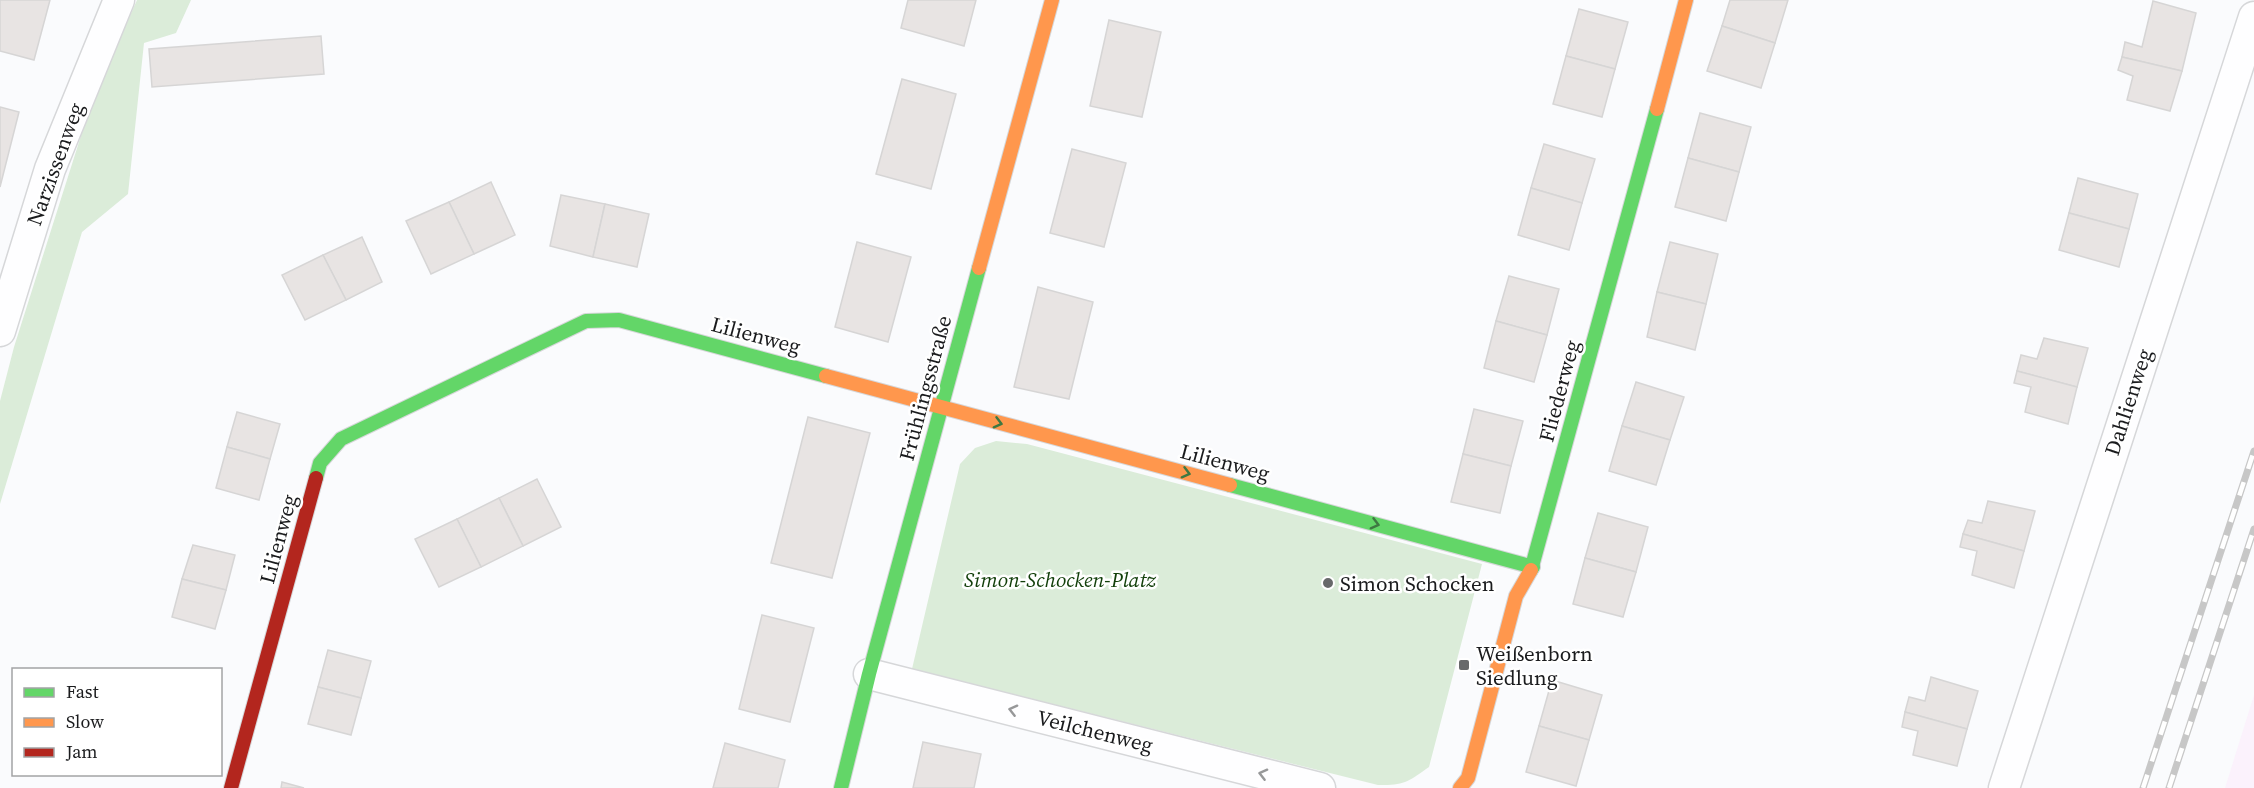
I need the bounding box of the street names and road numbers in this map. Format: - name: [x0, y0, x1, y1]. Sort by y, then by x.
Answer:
- street label: Narzissenweg: [19, 98, 91, 229]
- street label: Lilienweg: [708, 309, 804, 361]
- street label: Frühlingsstraße: [892, 312, 958, 464]
- street label: Fliederweg: [1531, 337, 1587, 445]
- street label: Dahlienweg: [2097, 345, 2159, 459]
- street label: Lilienweg: [1177, 436, 1273, 488]
- street label: Lilienweg: [252, 491, 304, 587]
- street label: Veilchenweg: [1034, 703, 1156, 759]

